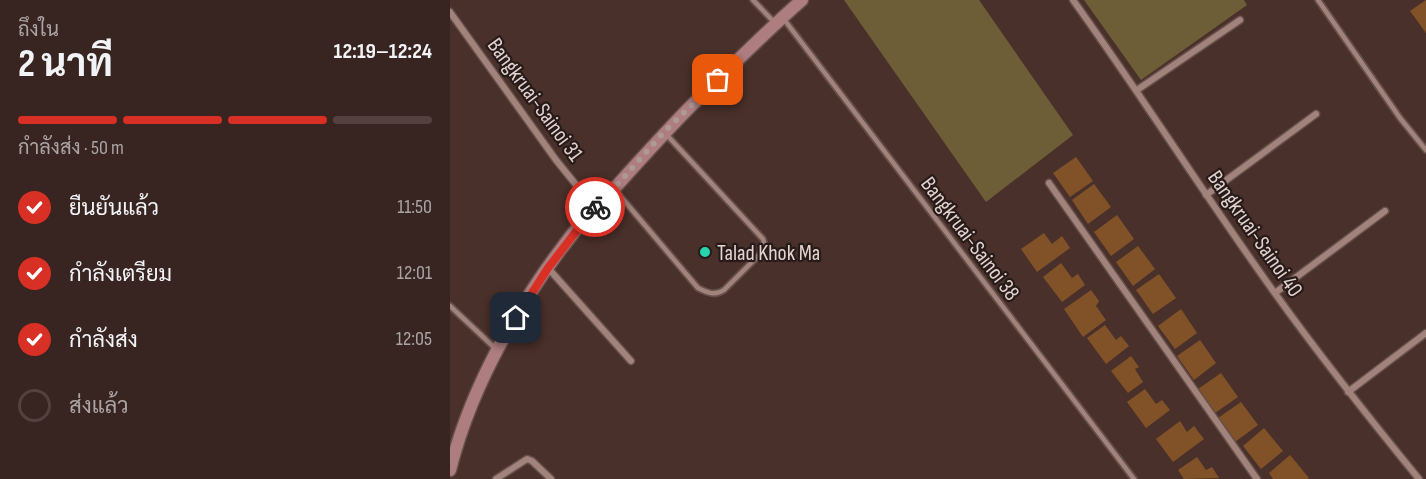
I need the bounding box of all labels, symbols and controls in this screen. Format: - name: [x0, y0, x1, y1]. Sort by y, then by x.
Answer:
- text: ถึงใน: [18, 18, 59, 42]
- street label: Bangkruai-Sainoi 31: [481, 33, 589, 167]
- text: 12:19–12:24: [334, 38, 432, 65]
- text: 2 นาที: [18, 41, 113, 88]
- pin: [692, 54, 743, 105]
- icon: bag: [701, 63, 734, 96]
- text: กำลังส่ง · 50 m: [18, 136, 124, 160]
- street label: Bangkruai-Sainoi 40: [1201, 165, 1308, 302]
- street label: Bangkruai-Sainoi 38: [915, 172, 1025, 306]
- courier: [565, 177, 625, 237]
- icon: check: [18, 191, 51, 224]
- icon: bike: [579, 191, 612, 224]
- text: ยืนยันแล้ว: [69, 195, 159, 222]
- text: 11:50: [397, 195, 432, 219]
- place label: Talad Khok Ma: [717, 240, 820, 267]
- marker: Talad Khok Ma: [698, 245, 712, 259]
- icon: check: [18, 257, 51, 290]
- text: กำลังเตรียม: [69, 261, 172, 288]
- text: 12:01: [397, 261, 432, 285]
- pin: [490, 292, 541, 343]
- icon: home: [499, 301, 532, 334]
- icon: check: [18, 323, 51, 356]
- text: กำลังส่ง: [69, 327, 138, 354]
- text: 12:05: [396, 327, 432, 351]
- text: ส่งแล้ว: [69, 393, 129, 420]

